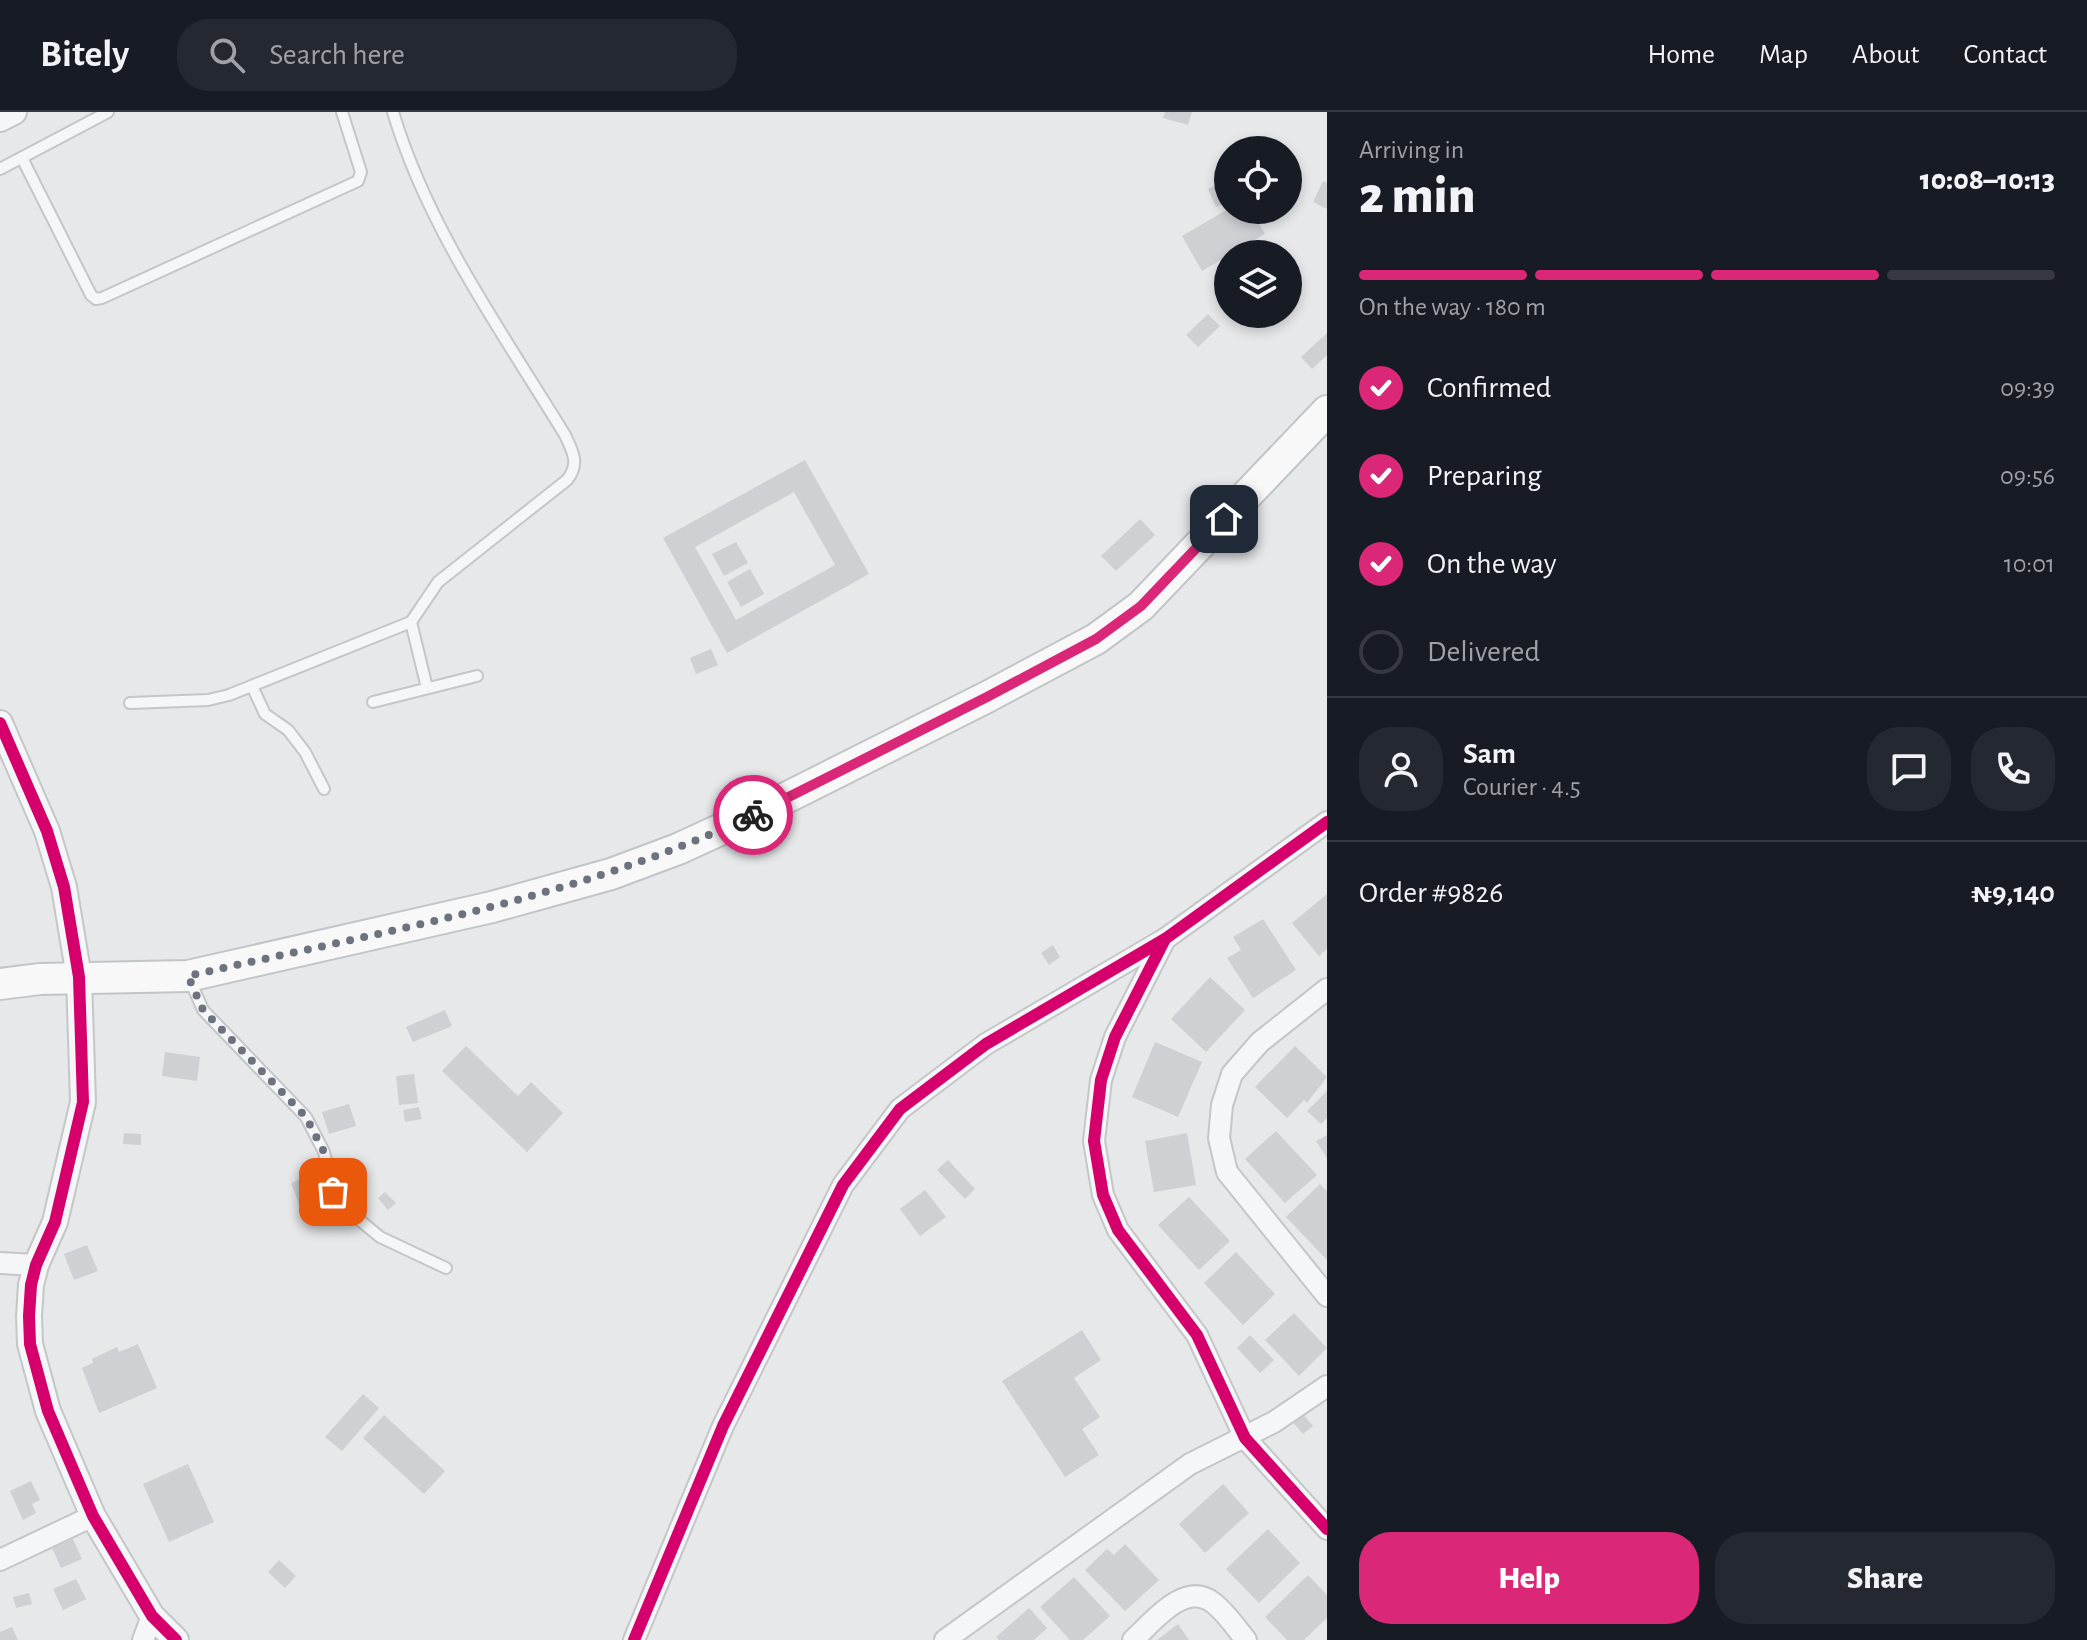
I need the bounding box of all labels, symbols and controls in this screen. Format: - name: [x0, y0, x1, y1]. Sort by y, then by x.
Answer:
- search box: [177, 19, 737, 91]
- icon: search: [205, 33, 249, 77]
- text: Bitely: [40, 36, 129, 74]
- text: Search here: [269, 40, 405, 70]
- text: Home: [1648, 41, 1715, 69]
- text: Map: [1759, 41, 1808, 69]
- text: About: [1852, 41, 1920, 69]
- text: Contact: [1964, 41, 2047, 69]
- map controls: [1214, 136, 1302, 328]
- button: locate: [1214, 136, 1302, 224]
- text: Arriving in: [1359, 137, 1464, 163]
- text: 10:08–10:13: [1920, 165, 2055, 195]
- text: 2 min: [1359, 170, 1475, 222]
- button: layers: [1214, 240, 1302, 328]
- text: On the way · 180 m: [1359, 294, 1546, 320]
- icon: check: [1359, 366, 1403, 410]
- text: Confirmed: [1427, 373, 1551, 403]
- text: 09:39: [2000, 375, 2055, 401]
- icon: check: [1359, 454, 1403, 498]
- text: Preparing: [1427, 461, 1542, 491]
- text: 09:56: [2000, 463, 2055, 489]
- pin: [1190, 485, 1258, 553]
- icon: home: [1202, 497, 1246, 541]
- icon: check: [1359, 542, 1403, 586]
- text: On the way: [1427, 549, 1556, 579]
- text: 10:01: [2004, 551, 2055, 577]
- text: Delivered: [1427, 637, 1540, 667]
- button: person: [1359, 727, 1443, 811]
- button: chat: [1867, 727, 1951, 811]
- button: phone: [1971, 727, 2055, 811]
- text: Sam: [1463, 739, 1516, 769]
- text: Courier · 4.5: [1463, 774, 1581, 800]
- courier: [713, 775, 793, 855]
- icon: bike: [731, 793, 775, 837]
- text: Order #9826: [1359, 878, 1503, 908]
- text: ₦9,140: [1971, 878, 2055, 908]
- pin: [299, 1158, 367, 1226]
- icon: bag: [311, 1170, 355, 1214]
- button: Help: [1359, 1532, 1699, 1624]
- button: Share: [1715, 1532, 2055, 1624]

